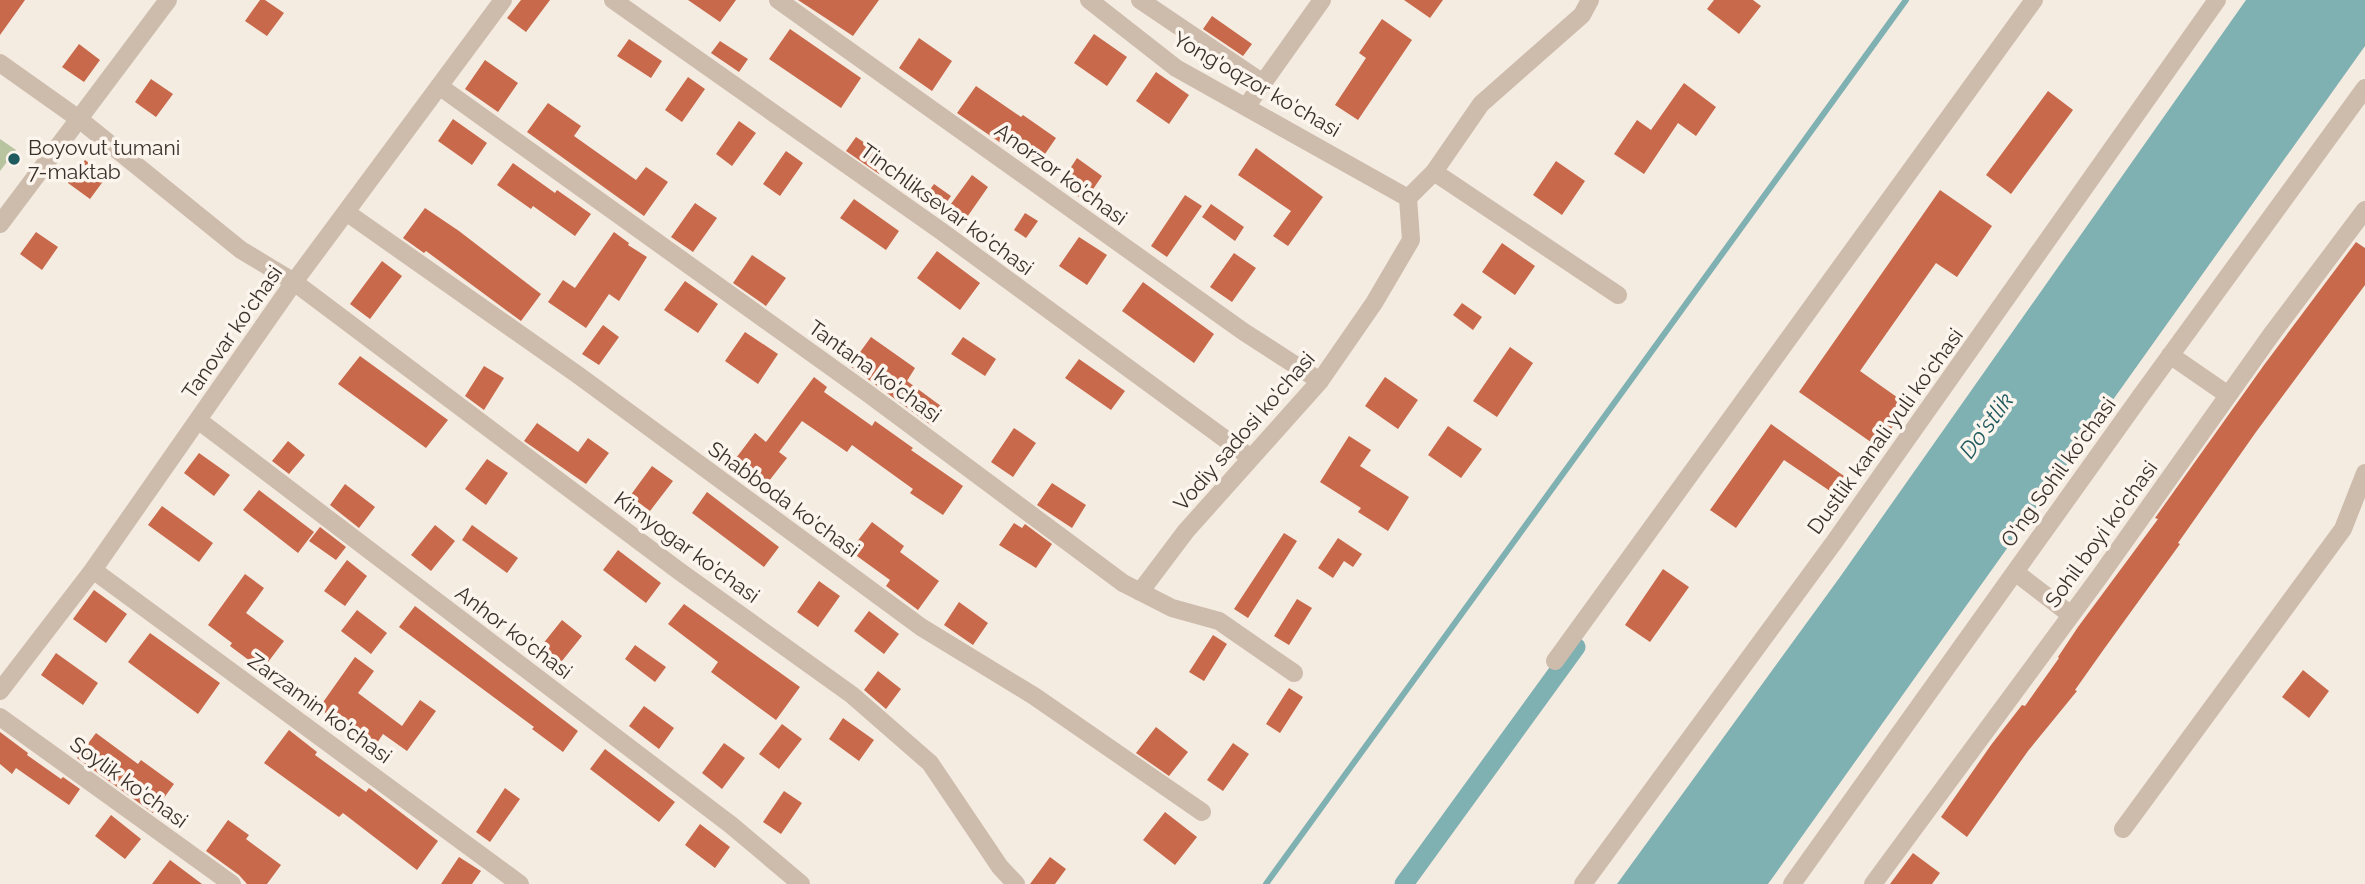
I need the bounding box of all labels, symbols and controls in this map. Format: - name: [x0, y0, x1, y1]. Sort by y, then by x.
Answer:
- street label: Yong'oqzor ko'chasi: [1169, 26, 1345, 142]
- street label: Anorzor ko'chasi: [990, 118, 1132, 230]
- place label: Boyovut tumani 7-maktab: [28, 135, 180, 184]
- street label: Tinchliksevar ko'chasi: [856, 138, 1038, 280]
- marker: Boyovut tumani 7-maktab: [6, 151, 22, 167]
- street label: Tanovar ko'chasi: [177, 260, 287, 404]
- street label: Tantana ko'chasi: [804, 315, 946, 427]
- street label: Dustlik kanali yuli ko'chasi: [1802, 323, 1968, 539]
- street label: Vodiy sadosi ko'chasi: [1168, 346, 1320, 516]
- water label: Do'stlik: [1953, 387, 2019, 463]
- street label: O'ng Sohil ko'chasi: [1995, 392, 2121, 552]
- street label: Shabboda ko'chasi: [704, 436, 864, 562]
- street label: Sohil boyi ko'chasi: [2039, 456, 2163, 612]
- street label: Kimyogar ko'chasi: [610, 486, 764, 608]
- street label: Anhor ko'chasi: [451, 580, 577, 684]
- street label: Zarzamin ko'chasi: [243, 648, 397, 768]
- street label: Soylik ko'chasi: [65, 731, 193, 833]

